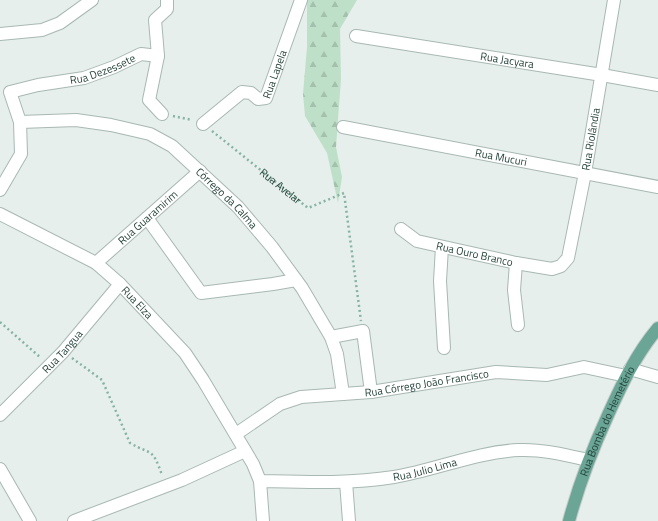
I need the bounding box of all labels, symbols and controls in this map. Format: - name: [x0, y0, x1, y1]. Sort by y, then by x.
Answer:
- street label: Rua Lapela: [258, 47, 291, 101]
- street label: Rua Jacyara: [479, 48, 536, 72]
- street label: Rua Dezessete: [69, 50, 138, 88]
- street label: Rua Riolândia: [578, 106, 604, 172]
- street label: Rua Mucuri: [474, 144, 528, 170]
- street label: Córrego da Calma: [192, 164, 261, 233]
- street label: Rua Avelar: [256, 164, 305, 208]
- street label: Rua Guaramirim: [114, 186, 181, 248]
- street label: Rua Ouro Branco: [435, 238, 515, 270]
- street label: Rua Elza: [118, 283, 157, 323]
- street label: Rua Tangua: [38, 326, 87, 377]
- street label: Rua Bomba do Hemetério: [576, 363, 639, 479]
- street label: Rua Córrego João Francisco: [364, 365, 490, 400]
- street label: Rua Julio Lima: [392, 454, 459, 485]

